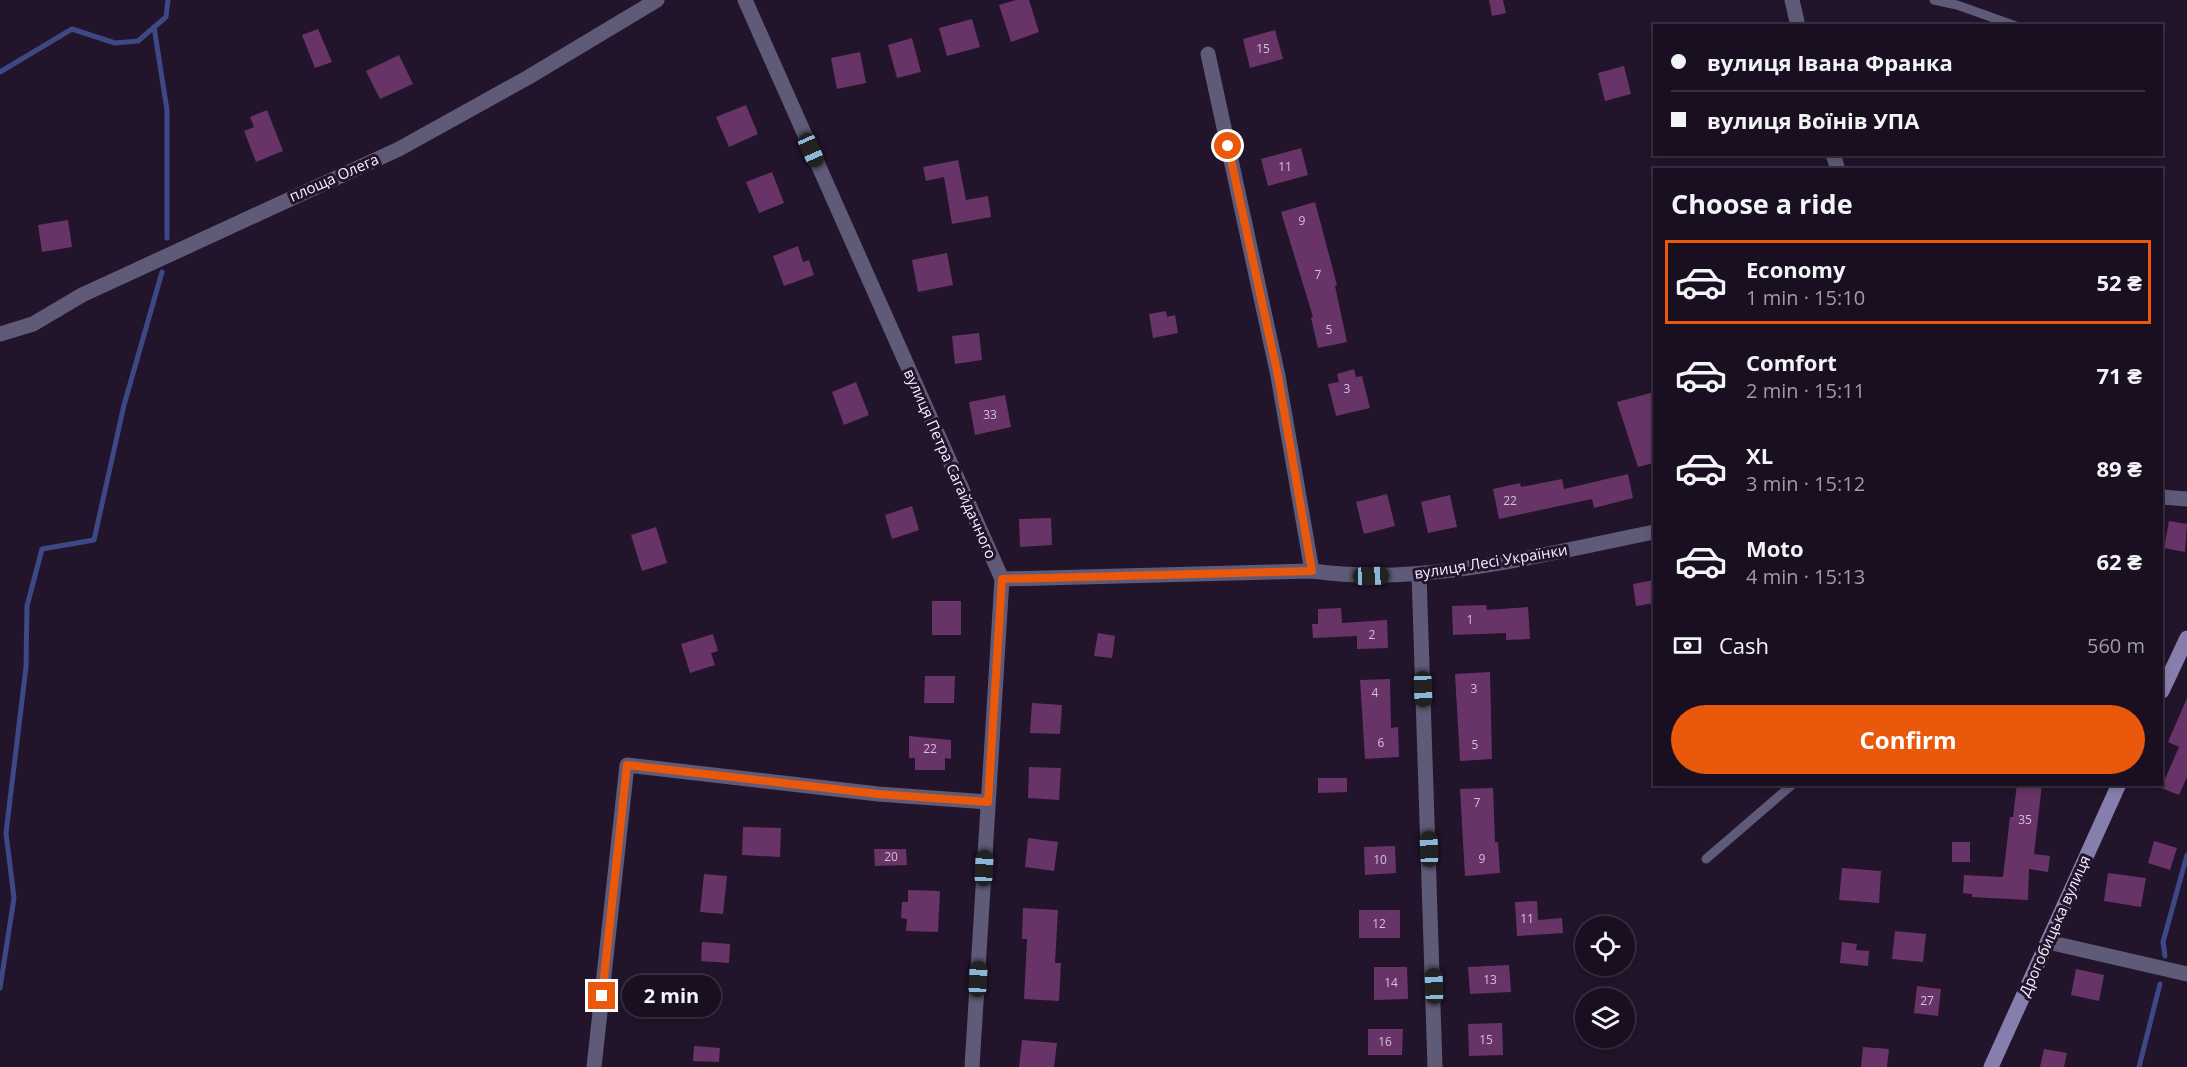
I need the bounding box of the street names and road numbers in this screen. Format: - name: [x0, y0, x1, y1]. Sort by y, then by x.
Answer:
- street label: площа Олега: [286, 148, 382, 206]
- street label: вулиця Петра Сагайдачного: [900, 366, 1002, 562]
- street label: вулиця Лесі Українки: [1413, 539, 1569, 583]
- street label: Дрогобицька вулиця: [2014, 852, 2094, 999]

